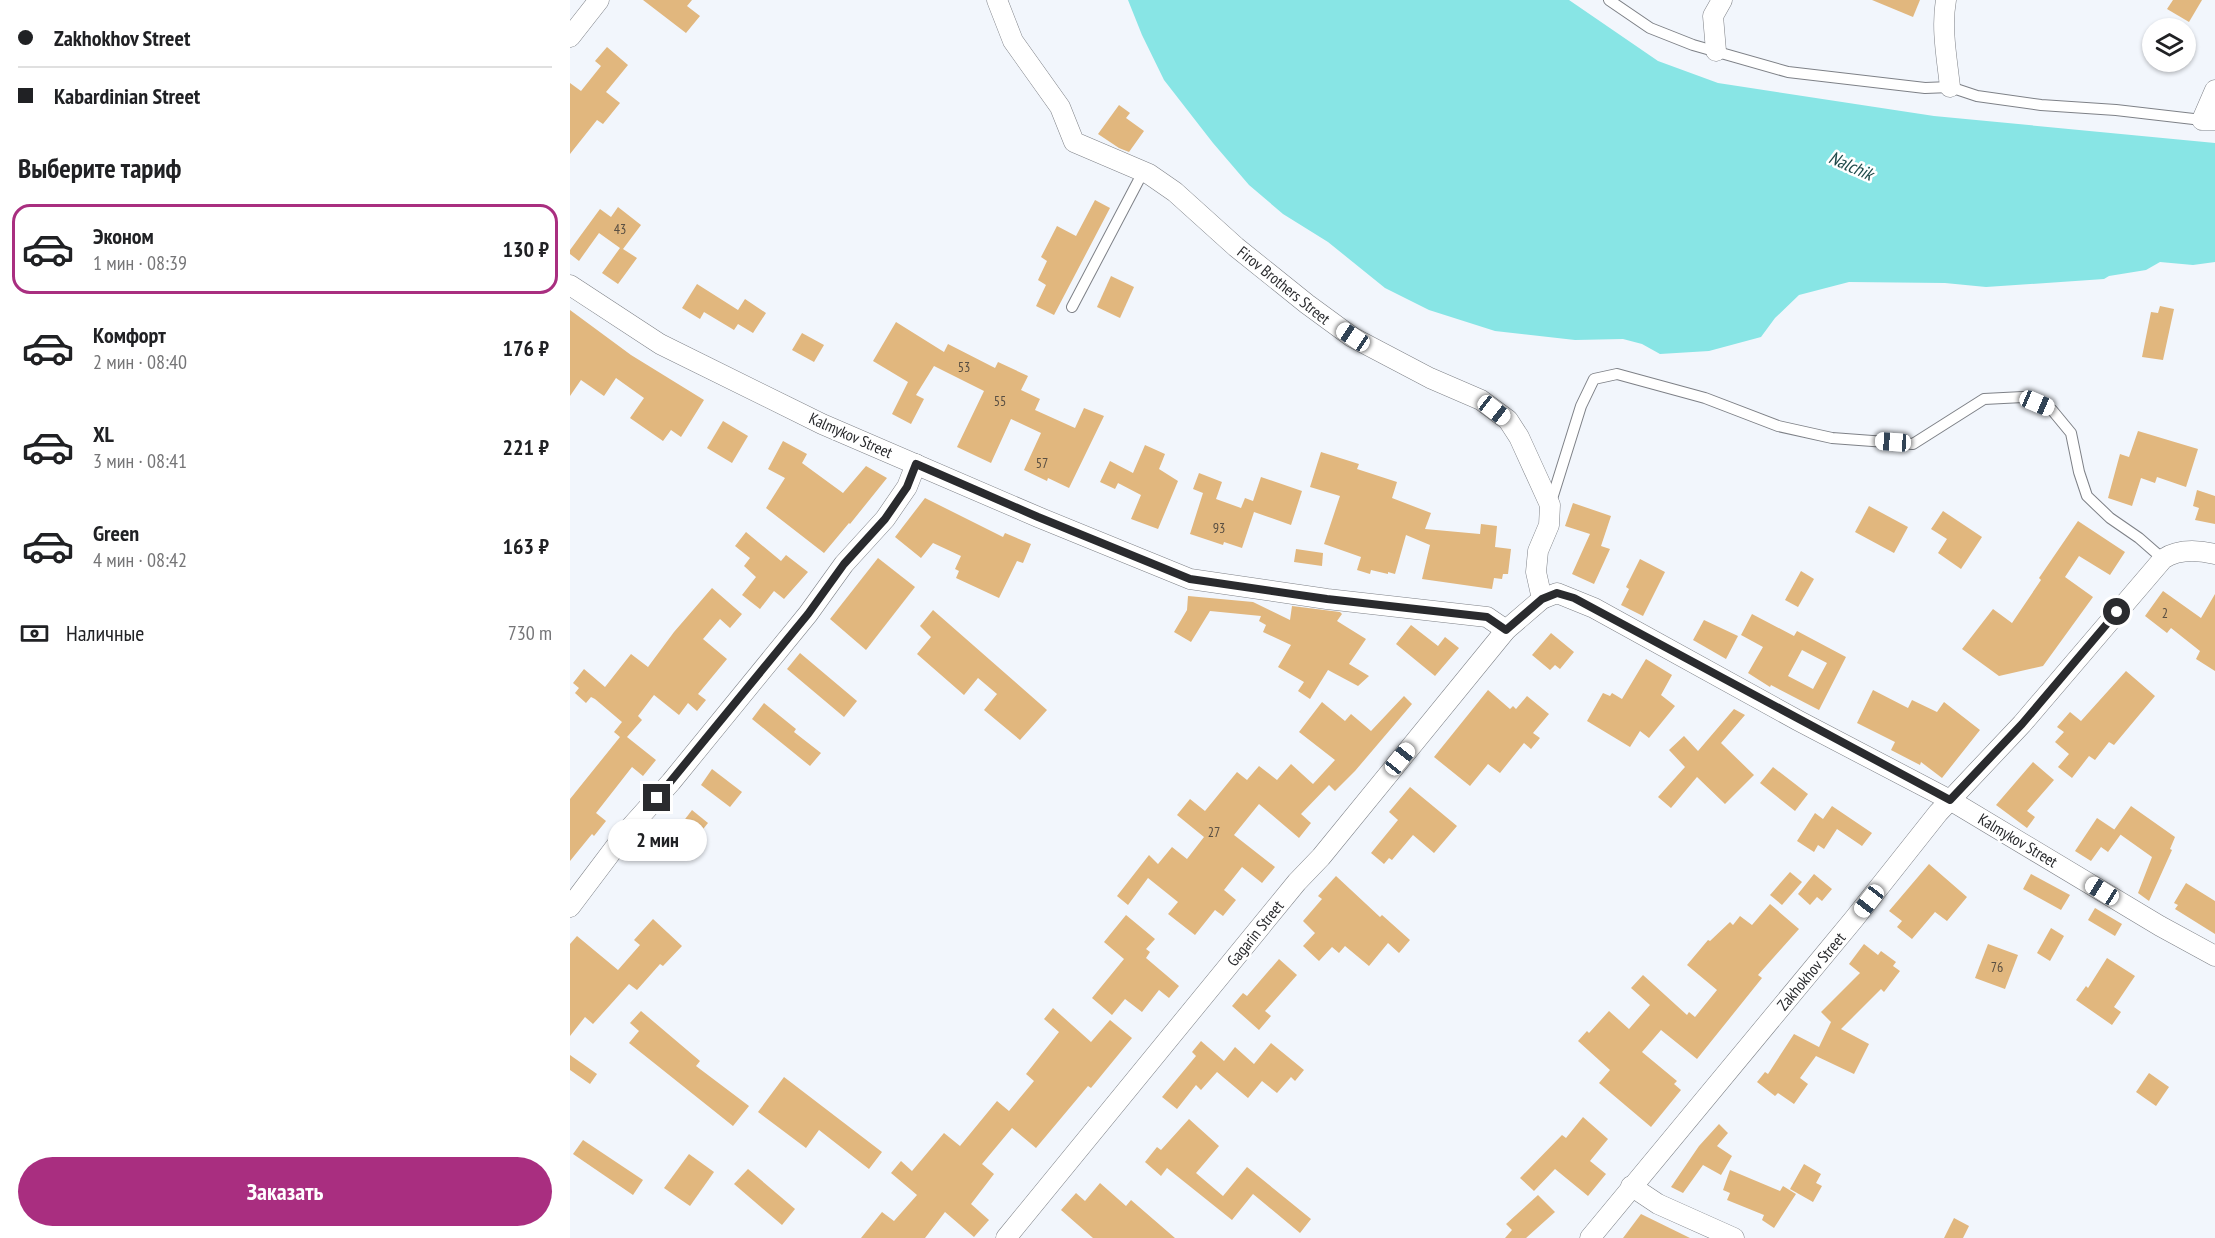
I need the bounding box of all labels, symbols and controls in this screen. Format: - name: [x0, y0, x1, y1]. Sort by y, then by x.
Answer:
- map controls: [2142, 18, 2196, 72]
- button: layers: [2142, 18, 2196, 72]
- text: Zakhokhov Street: [54, 24, 190, 52]
- text: Kabardinian Street: [54, 82, 200, 110]
- water label: Nalchik: [1825, 146, 1879, 186]
- text: Выберите тариф: [18, 151, 181, 185]
- house number: 43: [614, 220, 626, 238]
- icon: car: [21, 222, 75, 276]
- text: Эконом: [93, 222, 154, 250]
- text: 130 ₽: [502, 235, 549, 263]
- street label: Firov Brothers Street: [1234, 241, 1335, 329]
- text: 1 мин · 08:39: [93, 250, 187, 276]
- car: [1333, 319, 1373, 355]
- icon: car: [21, 321, 75, 375]
- text: Комфорт: [93, 321, 166, 349]
- text: 176 ₽: [502, 334, 549, 362]
- text: 2 мин · 08:40: [93, 349, 187, 375]
- house number: 53: [958, 358, 970, 376]
- car: [2017, 388, 2057, 418]
- house number: 55: [994, 392, 1006, 410]
- car: [1474, 392, 1514, 428]
- street label: Kalmykov Street: [806, 408, 896, 463]
- icon: car: [21, 420, 75, 474]
- text: XL: [93, 420, 114, 448]
- car: [1874, 432, 1912, 452]
- text: 221 ₽: [502, 433, 549, 461]
- text: 3 мин · 08:41: [93, 448, 187, 474]
- house number: 57: [1036, 454, 1048, 472]
- icon: car: [21, 519, 75, 573]
- text: Green: [93, 519, 139, 547]
- house number: 93: [1213, 519, 1225, 537]
- text: 163 ₽: [502, 532, 549, 560]
- text: 4 мин · 08:42: [93, 547, 187, 573]
- route start: [2103, 598, 2130, 625]
- house number: 2: [2162, 604, 2168, 622]
- icon: cash: [18, 617, 51, 650]
- text: Наличные: [66, 619, 144, 647]
- text: 730 m: [508, 620, 552, 646]
- car: [1382, 739, 1418, 779]
- route end: [643, 784, 670, 811]
- street label: Kalmykov Street: [1975, 808, 2062, 872]
- callout: 2 мин: [608, 819, 706, 861]
- house number: 27: [1208, 823, 1220, 841]
- text: 2 мин: [636, 827, 679, 853]
- car: [2082, 874, 2122, 908]
- car: [1851, 881, 1887, 921]
- street label: Gagarin Street: [1222, 896, 1288, 970]
- street label: Zakhokhov Street: [1773, 928, 1850, 1014]
- house number: 76: [1991, 958, 2003, 976]
- button: Заказать: [18, 1157, 552, 1226]

